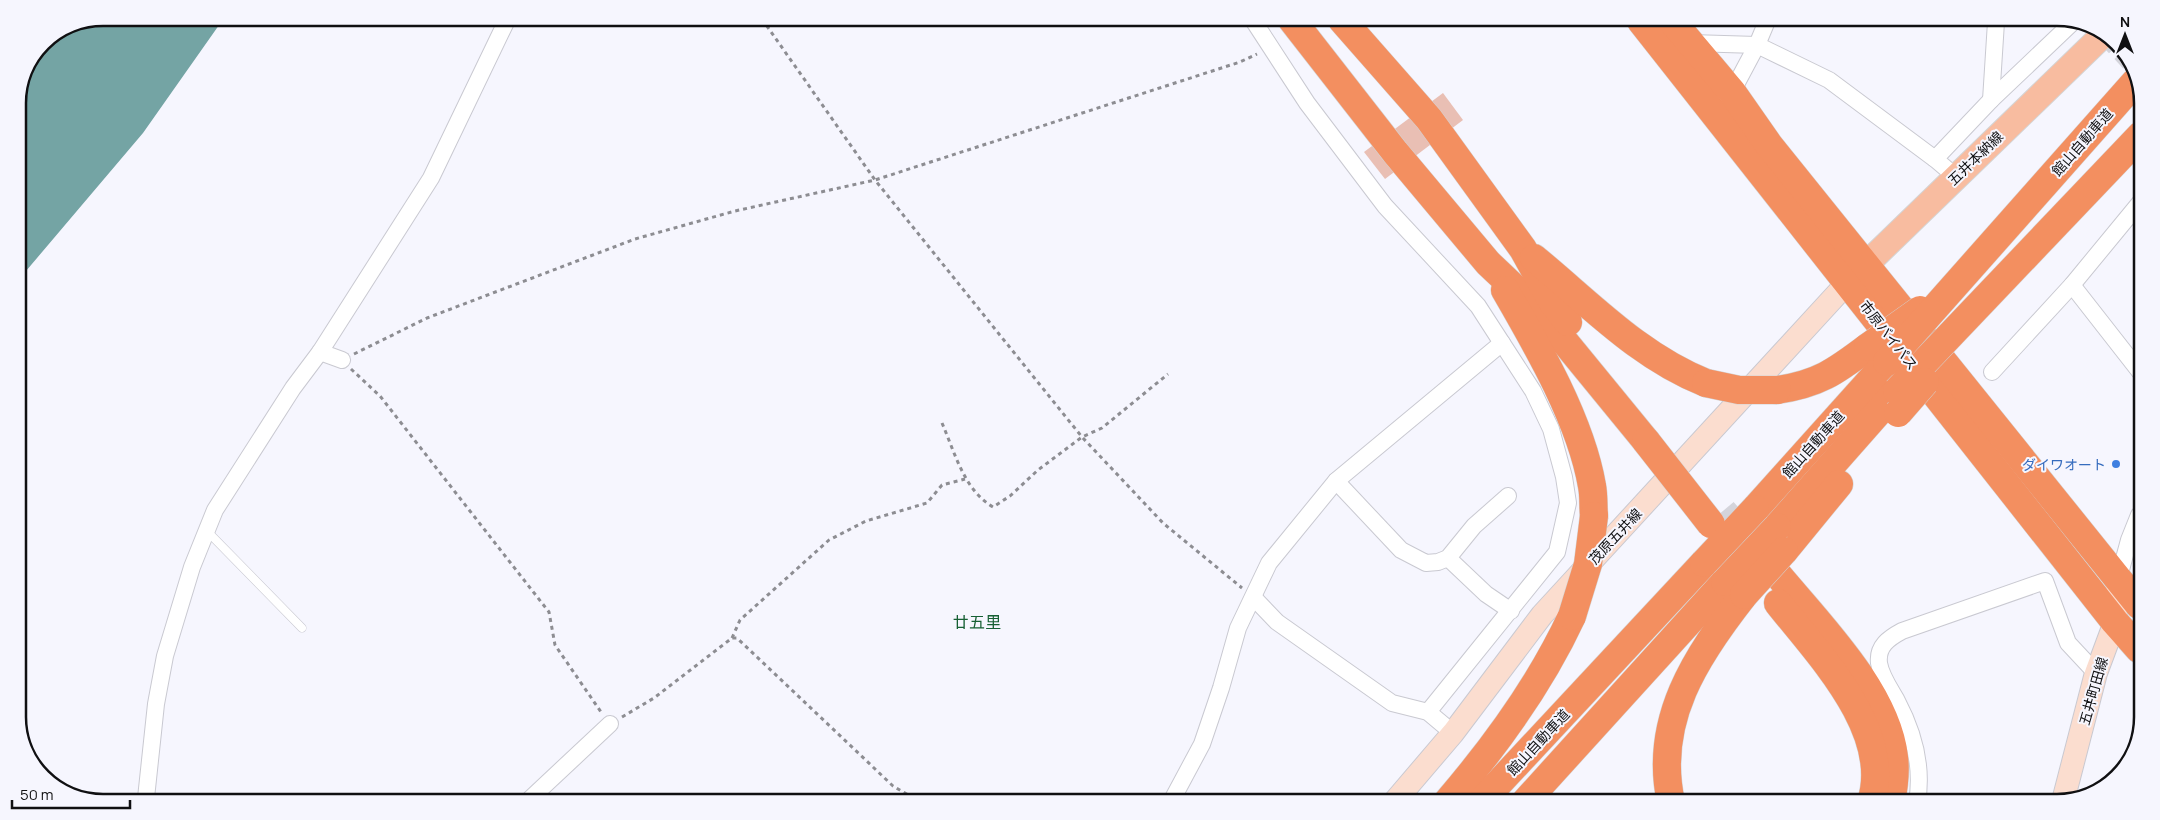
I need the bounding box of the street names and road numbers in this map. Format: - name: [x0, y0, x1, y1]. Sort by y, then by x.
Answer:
- street label: 館山自動車道: [2047, 104, 2117, 180]
- street label: 五井本納線: [1943, 127, 2007, 189]
- street label: 市原バイパス: [1856, 296, 1922, 374]
- street label: 館山自動車道: [1778, 406, 1848, 482]
- street label: 茂原五井線: [1584, 504, 1646, 568]
- street label: 五井町田線: [2074, 655, 2112, 727]
- street label: 館山自動車道: [1502, 705, 1574, 779]

